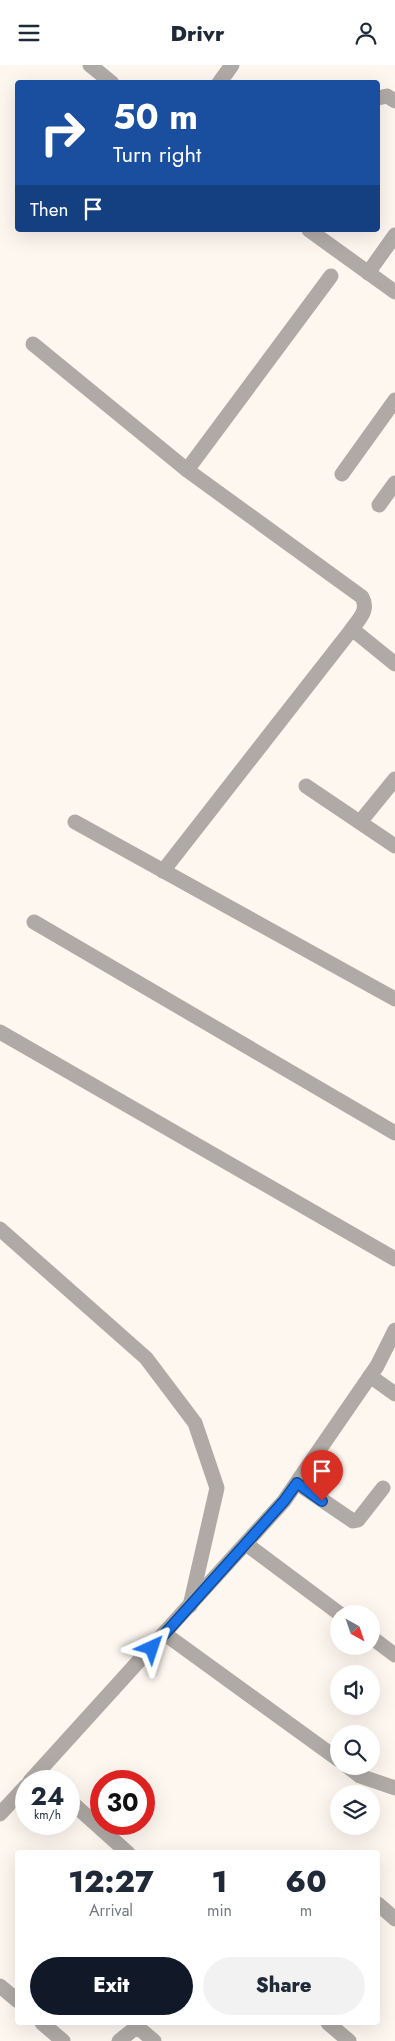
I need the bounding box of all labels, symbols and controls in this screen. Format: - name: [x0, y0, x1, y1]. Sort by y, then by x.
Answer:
- text: Drivr: [171, 17, 224, 49]
- icon: menu: [15, 19, 43, 47]
- icon: person: [352, 19, 380, 47]
- text: 50 m: [113, 92, 198, 142]
- icon: right: [30, 100, 95, 165]
- text: Turn right: [113, 138, 201, 170]
- icon: arrive: [79, 195, 107, 223]
- text: Then: [30, 196, 69, 223]
- pin: [301, 1450, 343, 1501]
- icon: arrive: [308, 1457, 336, 1485]
- north arrow: [330, 1605, 380, 1655]
- map controls: [330, 1605, 380, 1835]
- position arrow: [125, 1621, 177, 1673]
- button: sound: [330, 1665, 380, 1715]
- button: search: [330, 1725, 380, 1775]
- speed limit sign: 30: [90, 1770, 155, 1835]
- text: 24: [31, 1778, 64, 1814]
- button: layers: [330, 1785, 380, 1835]
- text: km/h: [34, 1806, 61, 1824]
- text: 12:27: [68, 1860, 154, 1903]
- text: 1: [212, 1860, 227, 1903]
- text: 60: [285, 1860, 327, 1903]
- text: Arrival: [89, 1899, 133, 1922]
- text: min: [207, 1899, 232, 1922]
- text: m: [300, 1899, 312, 1922]
- button: Exit: [30, 1957, 193, 2015]
- button: Share: [203, 1957, 365, 2015]

